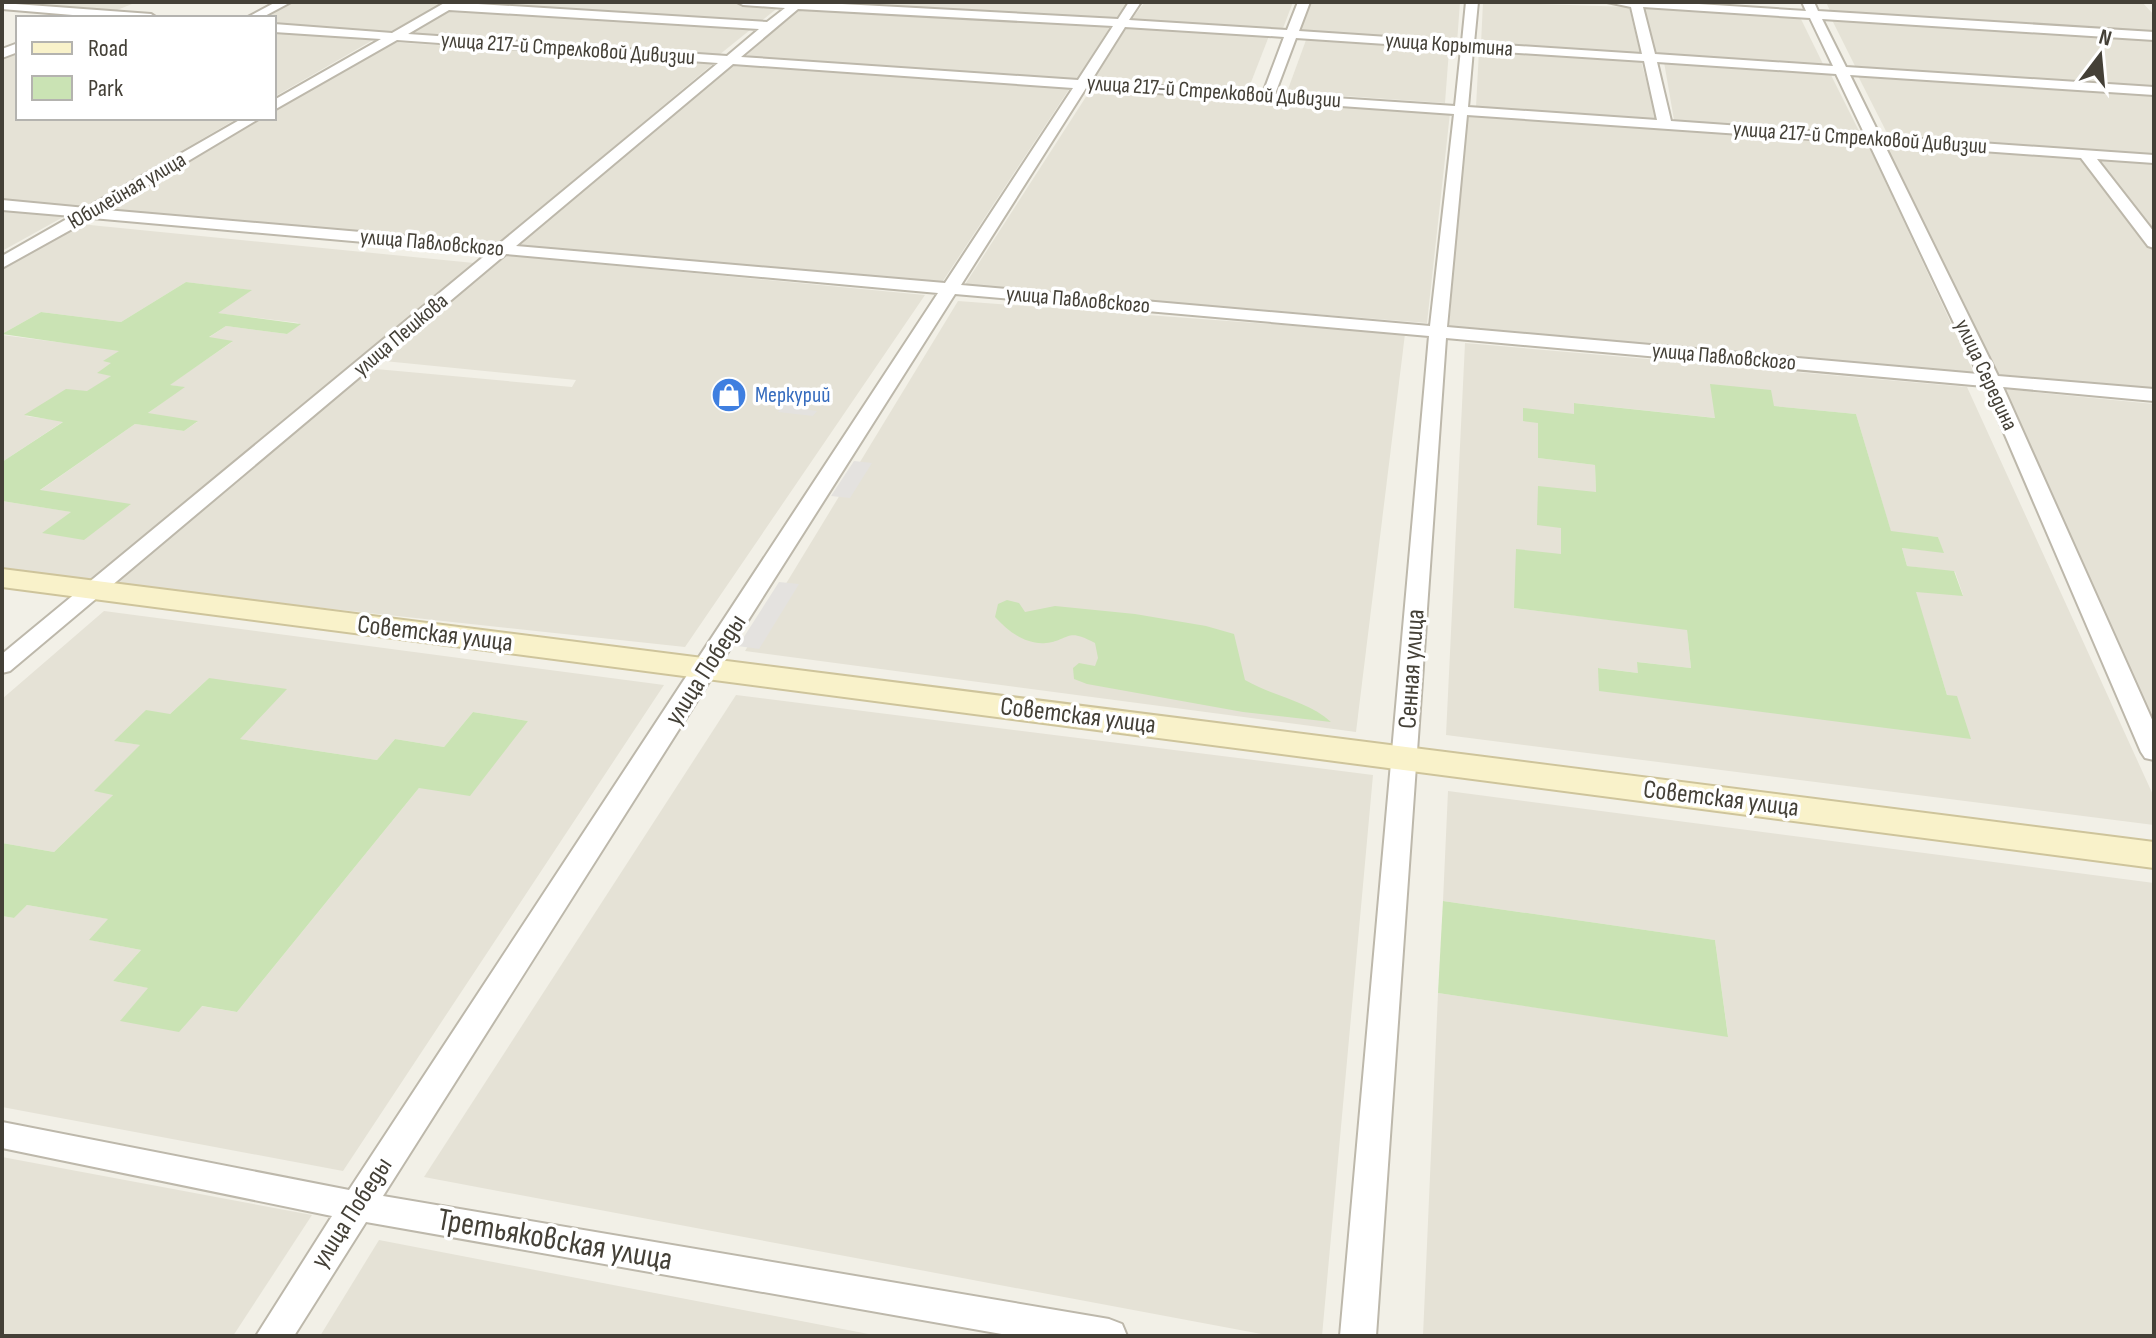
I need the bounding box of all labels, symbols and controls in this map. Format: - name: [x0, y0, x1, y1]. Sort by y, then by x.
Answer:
- legend: [16, 16, 276, 120]
- north arrow: [2060, 16, 2140, 96]
- text: N: [2096, 24, 2114, 53]
- street label: улица 217-й Стрелковой Дивизии: [440, 27, 696, 71]
- street label: улица Корытина: [1384, 27, 1514, 63]
- text: Road: [88, 34, 128, 63]
- street label: улица 217-й Стрелковой Дивизии: [1086, 70, 1342, 114]
- text: Park: [88, 74, 123, 103]
- street label: улица 217-й Стрелковой Дивизии: [1732, 116, 1988, 160]
- street label: Юбилейная улица: [63, 146, 191, 236]
- street label: улица Павловского: [359, 223, 505, 263]
- street label: улица Павловского: [1005, 280, 1151, 320]
- street label: улица Пешкова: [348, 288, 454, 382]
- street label: улица Середина: [1948, 315, 2024, 435]
- street label: улица Павловского: [1651, 337, 1797, 377]
- shop icon: Меркурий: [710, 376, 748, 414]
- place label: Меркурий: [755, 382, 830, 409]
- street label: Сенная улица: [1392, 608, 1432, 730]
- street label: Советская улица: [356, 609, 514, 659]
- street label: улица Победы: [659, 609, 753, 731]
- street label: Советская улица: [999, 691, 1157, 741]
- street label: Советская улица: [1642, 774, 1800, 824]
- street label: улица Победы: [305, 1152, 399, 1274]
- street label: Третьяковская улица: [435, 1200, 675, 1280]

